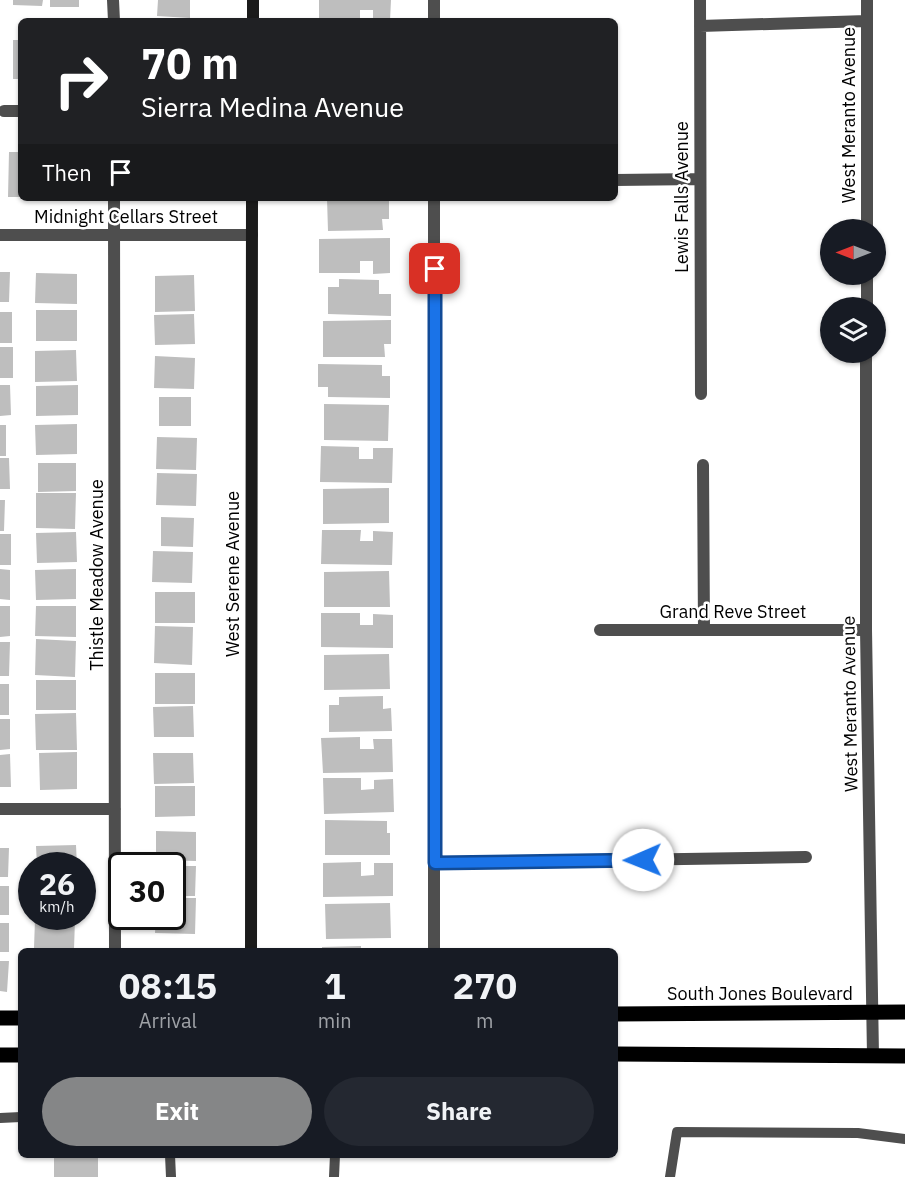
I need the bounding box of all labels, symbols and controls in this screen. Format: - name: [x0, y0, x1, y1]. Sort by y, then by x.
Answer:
- street label: West Meranto Avenue: [837, 27, 860, 203]
- text: 70 m: [141, 36, 239, 91]
- icon: right: [42, 42, 120, 120]
- text: Sierra Medina Avenue: [141, 89, 404, 124]
- street label: Lewis Falls Avenue: [670, 121, 693, 273]
- icon: arrive: [104, 156, 137, 189]
- text: Then: [42, 158, 92, 187]
- street label: Midnight Cellars Street: [34, 205, 218, 228]
- north arrow: [820, 219, 886, 285]
- map controls: [820, 219, 886, 363]
- pin: [409, 243, 460, 294]
- icon: arrive: [418, 252, 451, 285]
- button: layers: [820, 297, 886, 363]
- street label: Thistle Meadow Avenue: [85, 479, 108, 671]
- street label: West Serene Avenue: [221, 491, 244, 657]
- street label: Grand Reve Street: [660, 600, 806, 623]
- street label: West Meranto Avenue: [836, 616, 863, 792]
- position arrow: [611, 828, 675, 892]
- speed limit sign: 30: [108, 852, 186, 930]
- text: 26: [39, 864, 75, 903]
- text: km/h: [39, 897, 75, 916]
- text: 08:15: [119, 962, 217, 1009]
- text: 1: [324, 962, 346, 1009]
- text: 270: [452, 962, 517, 1009]
- street label: South Jones Boulevard: [667, 982, 853, 1005]
- text: Arrival: [139, 1007, 197, 1034]
- text: min: [318, 1007, 352, 1034]
- text: m: [476, 1007, 494, 1034]
- button: Exit: [42, 1077, 312, 1146]
- button: Share: [324, 1077, 594, 1146]

